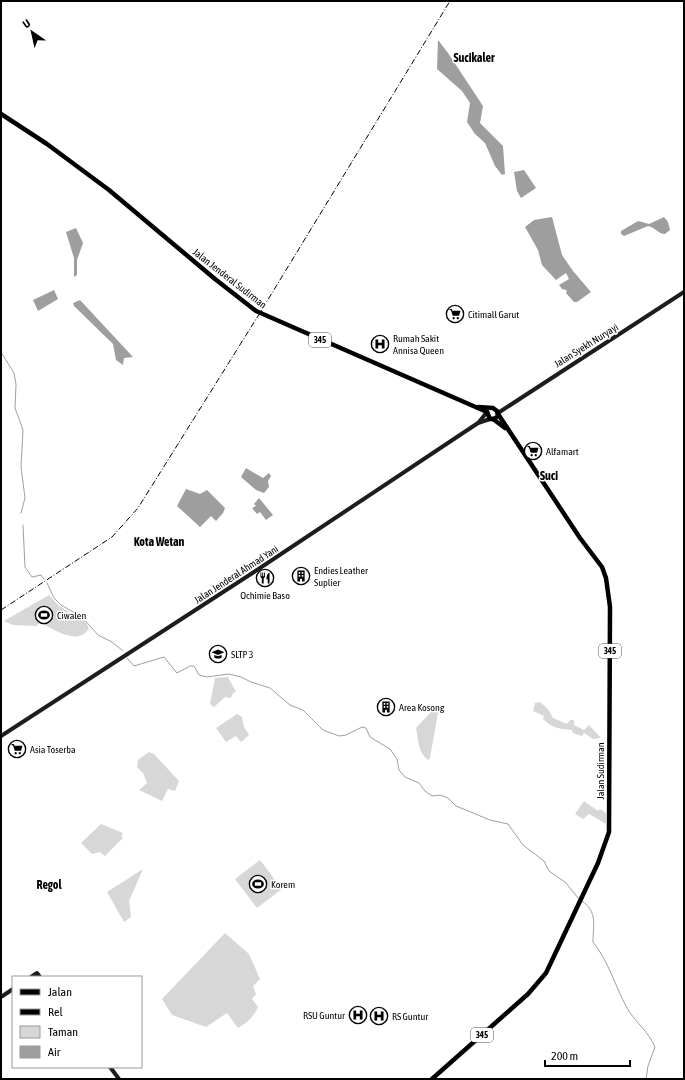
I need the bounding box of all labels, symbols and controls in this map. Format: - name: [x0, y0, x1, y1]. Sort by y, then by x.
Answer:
- north arrow: [12, 12, 52, 52]
- text: U: [20, 17, 32, 31]
- district label: Sucikaler: [454, 51, 495, 65]
- street label: Jalan Jenderal Sudirman: [191, 246, 269, 311]
- supermarket icon: Citimall Garut: [445, 304, 465, 324]
- place label: Citimall Garut: [468, 309, 519, 320]
- street label: Jalan Syekh Nuryayi: [552, 321, 620, 370]
- road number: 345: [309, 333, 331, 347]
- place label: Rumah Sakit Annisa Queen: [393, 333, 444, 356]
- hospital icon: Rumah Sakit Annisa Queen: [370, 334, 390, 354]
- supermarket icon: Alfamart: [523, 441, 543, 461]
- place label: Alfamart: [546, 446, 579, 457]
- district label: Suci: [540, 469, 558, 483]
- district label: Kota Wetan: [134, 535, 184, 549]
- street label: Jalan Jenderal Ahmad Yani: [192, 543, 280, 606]
- place label: Endies Leather Suplier: [314, 565, 369, 588]
- building icon: Endies Leather Suplier: [291, 566, 311, 586]
- restaurant icon: Ochimie Baso: [255, 568, 275, 588]
- place label: Ochimie Baso: [240, 590, 290, 601]
- sports icon: Ciwalen: [34, 605, 54, 625]
- place label: Ciwalen: [57, 610, 86, 621]
- school or university icon: SLTP 3: [208, 644, 228, 664]
- road number: 345: [599, 644, 621, 658]
- place label: SLTP 3: [231, 649, 254, 660]
- building icon: Area Kosong: [376, 697, 396, 717]
- place label: Area Kosong: [399, 702, 445, 713]
- supermarket icon: Asia Toserba: [7, 739, 27, 759]
- street label: Jalan Sudirman: [595, 742, 606, 800]
- place label: Asia Toserba: [30, 744, 76, 755]
- sports icon: Korem: [248, 874, 268, 894]
- district label: Regol: [36, 878, 62, 892]
- place label: Korem: [271, 879, 295, 890]
- legend: [12, 976, 142, 1068]
- text: Jalan: [48, 985, 72, 999]
- text: Rel: [48, 1005, 63, 1019]
- hospital icon: RSU Guntur: [348, 1005, 368, 1025]
- hospital icon: RS Guntur: [369, 1006, 389, 1026]
- place label: RSU Guntur: [303, 1010, 346, 1021]
- place label: RS Guntur: [392, 1011, 429, 1022]
- text: Taman: [48, 1025, 78, 1039]
- road number: 345: [471, 1028, 493, 1042]
- scale bar: [545, 1042, 630, 1068]
- text: Air: [48, 1045, 61, 1059]
- text: 200 m: [551, 1049, 578, 1063]

